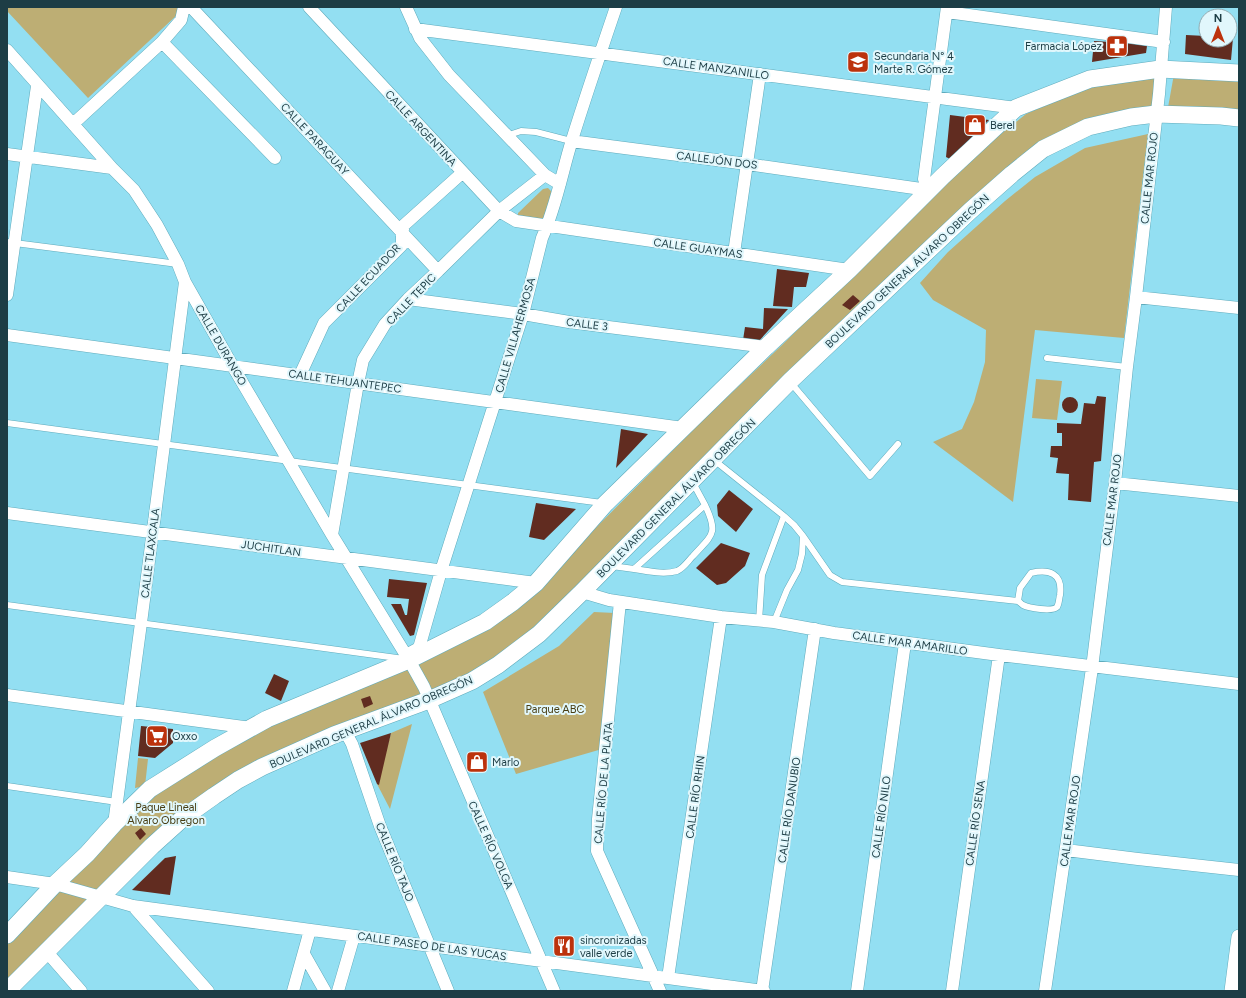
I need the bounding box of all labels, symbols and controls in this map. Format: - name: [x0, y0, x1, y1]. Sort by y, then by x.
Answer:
- north arrow: [1198, 8, 1238, 48]
- text: N: [1214, 12, 1222, 25]
- pharmacy icon: Farmacia López: [1104, 33, 1130, 59]
- place label: Farmacia López: [1025, 40, 1102, 53]
- school or university icon: Secundaria N° 4 Marte R. Gómez: [845, 49, 871, 75]
- place label: Secundaria N° 4 Marte R. Gómez: [874, 50, 954, 76]
- street label: CALLE MANZANILLO: [662, 55, 770, 82]
- street label: CALLE ARGENTINA: [382, 88, 459, 169]
- street label: CALLE PARAGUAY: [278, 101, 352, 178]
- shop icon: Berel: [962, 112, 988, 138]
- place label: Berel: [990, 119, 1015, 132]
- street label: CALLE MAR ROJO: [1138, 131, 1161, 224]
- street label: CALLEJÓN DOS: [676, 148, 759, 172]
- street label: BOULEVARD GENERAL ÁLVARO OBREGÓN: [822, 191, 992, 351]
- street label: CALLE GUAYMAS: [653, 236, 743, 261]
- street label: CALLE ECUADOR: [333, 241, 403, 315]
- street label: CALLE TEPIC: [384, 271, 439, 328]
- street label: CALLE VILLAHERMOSA: [493, 276, 538, 394]
- street label: CALLE DURANGO: [192, 303, 249, 388]
- street label: CALLE 3: [565, 315, 609, 334]
- street label: CALLE TEHUANTEPEC: [288, 367, 402, 396]
- street label: BOULEVARD GENERAL ÁLVARO OBREGÓN: [593, 415, 759, 581]
- street label: CALLE MAR ROJO: [1100, 453, 1125, 547]
- street label: CALLE TLAXCALA: [139, 507, 163, 599]
- street label: JUCHITLAN: [240, 538, 302, 559]
- street label: CALLE MAR AMARILLO: [851, 629, 969, 658]
- street label: BOULEVARD GENERAL ÁLVARO OBREGÓN: [267, 673, 475, 771]
- park label: Parque ABC: [526, 703, 585, 716]
- street label: CALLE RÍO DE LA PLATA: [592, 721, 615, 844]
- supermarket icon: Oxxo: [144, 723, 170, 749]
- place label: Oxxo: [172, 730, 197, 743]
- shop icon: Marlo: [464, 749, 490, 775]
- street label: CALLE RÍO RHIN: [683, 755, 708, 839]
- place label: Marlo: [492, 756, 519, 769]
- street label: CALLE RÍO DANUBIO: [776, 756, 803, 864]
- street label: CALLE MAR ROJO: [1058, 774, 1083, 868]
- street label: CALLE RÍO NILO: [869, 775, 894, 859]
- street label: CALLE RÍO SENA: [963, 779, 988, 867]
- street label: CALLE RÍO VOLGA: [465, 799, 516, 892]
- park label: Paque Lineal Alvaro Obregon: [127, 801, 205, 827]
- street label: CALLE RÍO TAJO: [373, 821, 416, 904]
- street label: CALLE PASEO DE LAS YUCAS: [357, 930, 508, 963]
- restaurant icon: sincronizadas valle verde: [551, 933, 577, 959]
- place label: sincronizadas valle verde: [580, 934, 647, 960]

